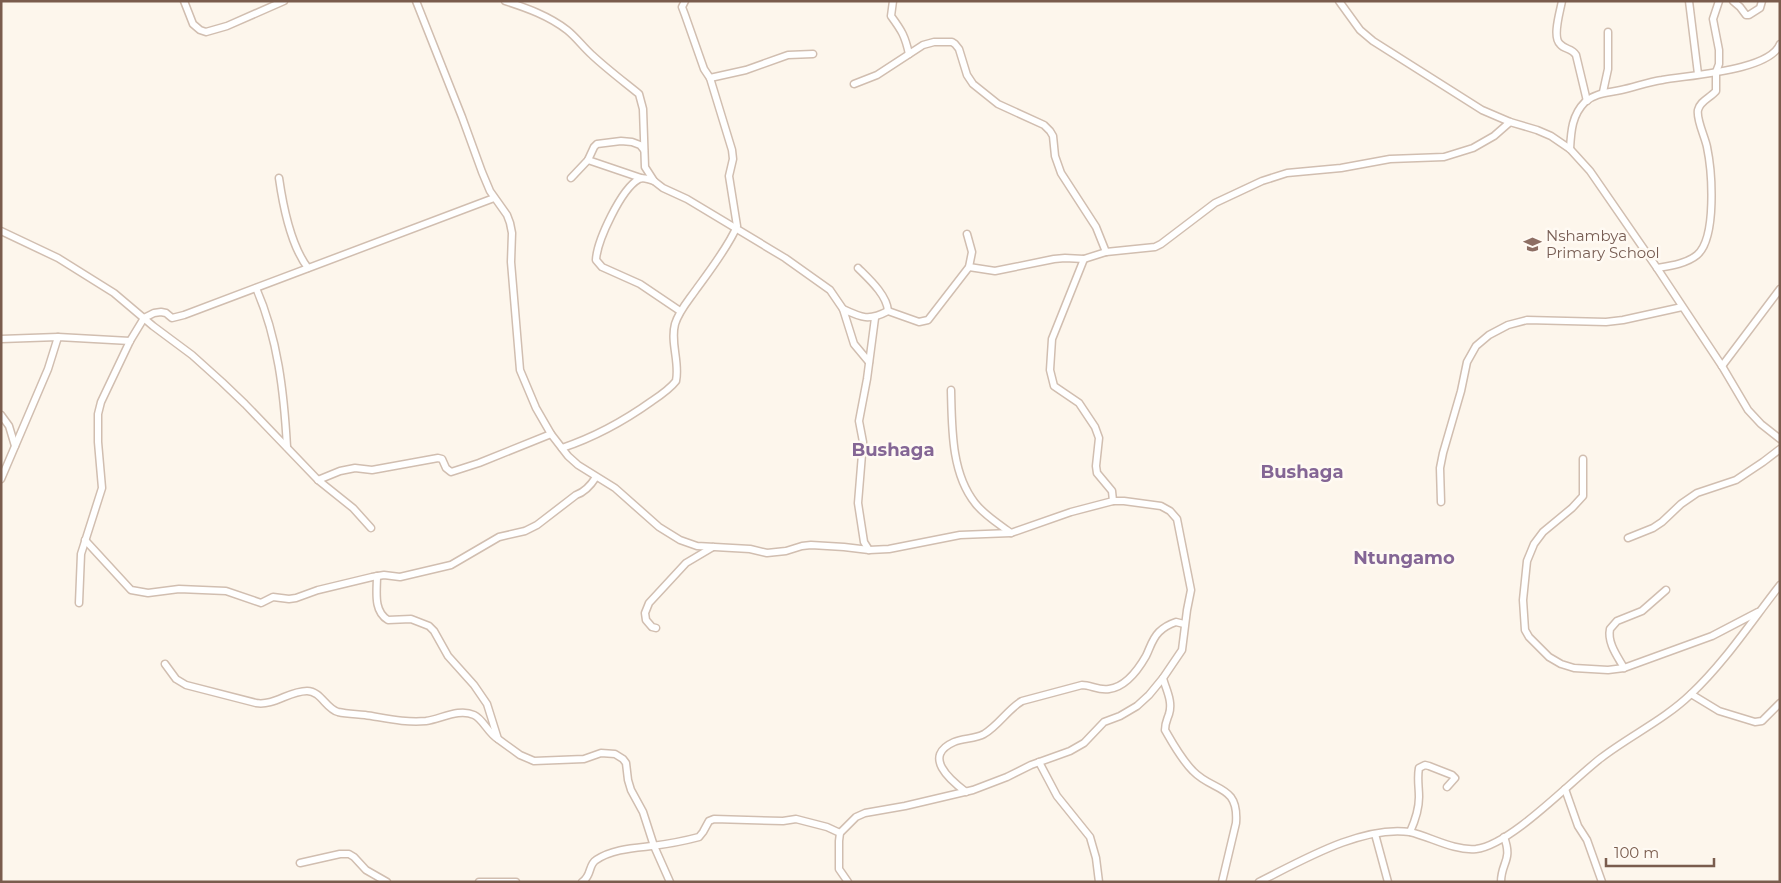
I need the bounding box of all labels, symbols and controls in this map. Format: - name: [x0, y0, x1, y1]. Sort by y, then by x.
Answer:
- place label: Nshambya Primary School: [1546, 226, 1660, 262]
- school or university icon: Nshambya Primary School: [1522, 235, 1542, 255]
- district label: Bushaga: [851, 439, 935, 461]
- district label: Bushaga: [1260, 461, 1344, 483]
- district label: Ntungamo: [1353, 547, 1455, 569]
- scale bar: [1606, 836, 1714, 868]
- text: 100 m: [1614, 843, 1659, 862]

